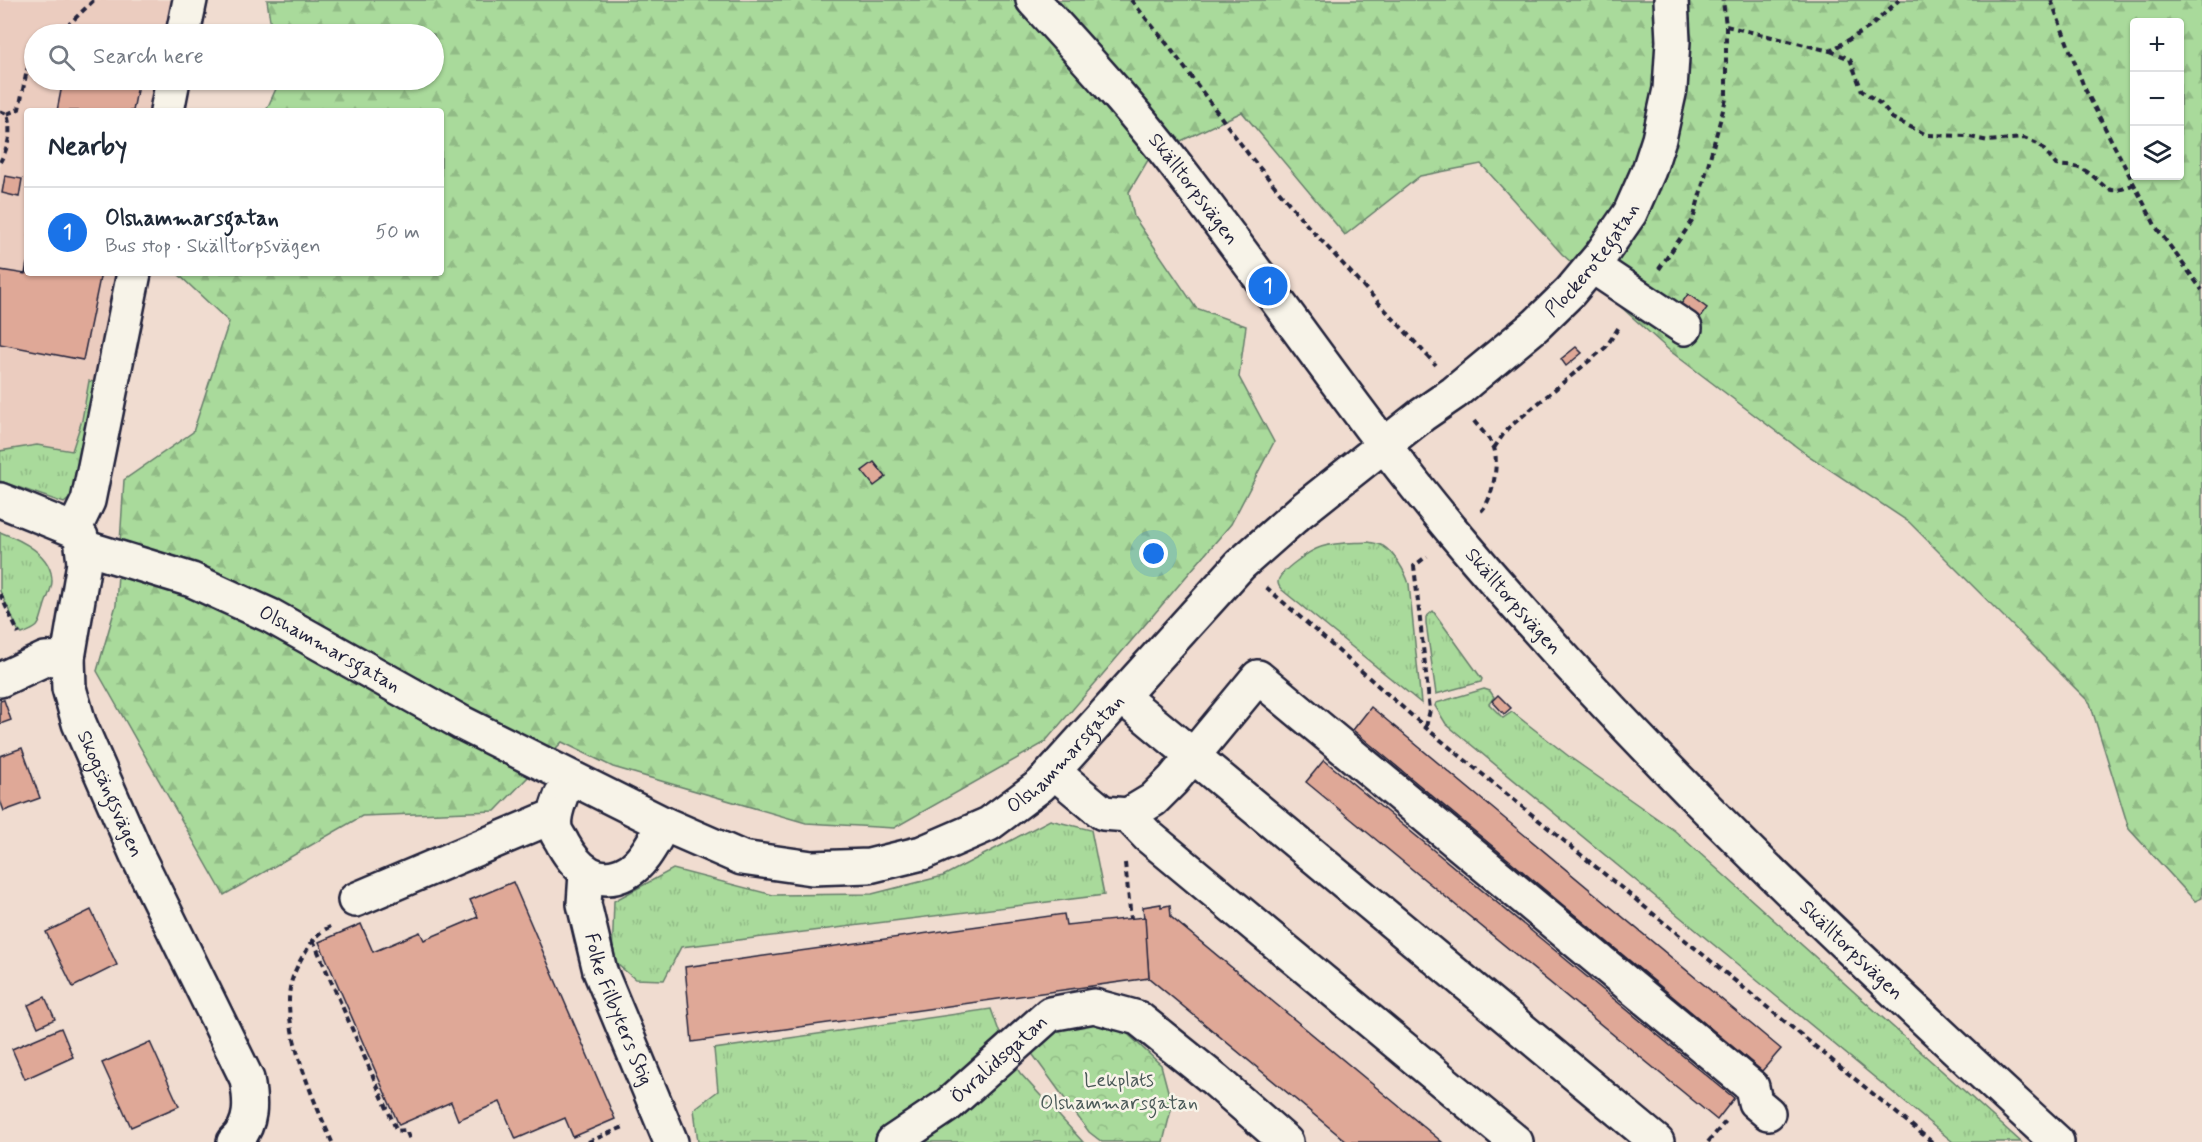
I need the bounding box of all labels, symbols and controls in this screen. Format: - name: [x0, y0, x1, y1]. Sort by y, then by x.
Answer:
- map controls: [2130, 18, 2184, 180]
- button: +: [2130, 18, 2184, 72]
- search box: [24, 24, 444, 90]
- icon: search: [45, 41, 78, 74]
- text: Search here: [93, 43, 204, 71]
- button: −: [2130, 72, 2184, 126]
- button: layers: [2130, 126, 2184, 180]
- street label: Skälltorpsvägen: [1142, 127, 1245, 250]
- text: Nearby: [48, 130, 127, 164]
- street label: Plockerotegatan: [1539, 199, 1646, 323]
- text: Olshammarsgatan: [105, 205, 279, 233]
- text: 1: [63, 219, 72, 246]
- text: 50 m: [375, 219, 420, 246]
- text: Bus stop · Skälltorpsvägen: [105, 233, 321, 260]
- pin: 1: [1248, 264, 1288, 308]
- your location: [1139, 539, 1168, 568]
- street label: Skälltorpsvägen: [1459, 542, 1568, 661]
- street label: Olshammarsgatan: [255, 599, 405, 699]
- street label: Olshammarsgatan: [1001, 688, 1130, 820]
- street label: Skogsängsvägen: [70, 726, 150, 861]
- street label: Skälltorpsvägen: [1793, 894, 1909, 1006]
- street label: Folke Filbyters Stig: [578, 930, 660, 1090]
- street label: Övralidsgatan: [945, 1009, 1054, 1110]
- park label: Lekplats Olshammarsgatan: [1040, 1067, 1198, 1119]

